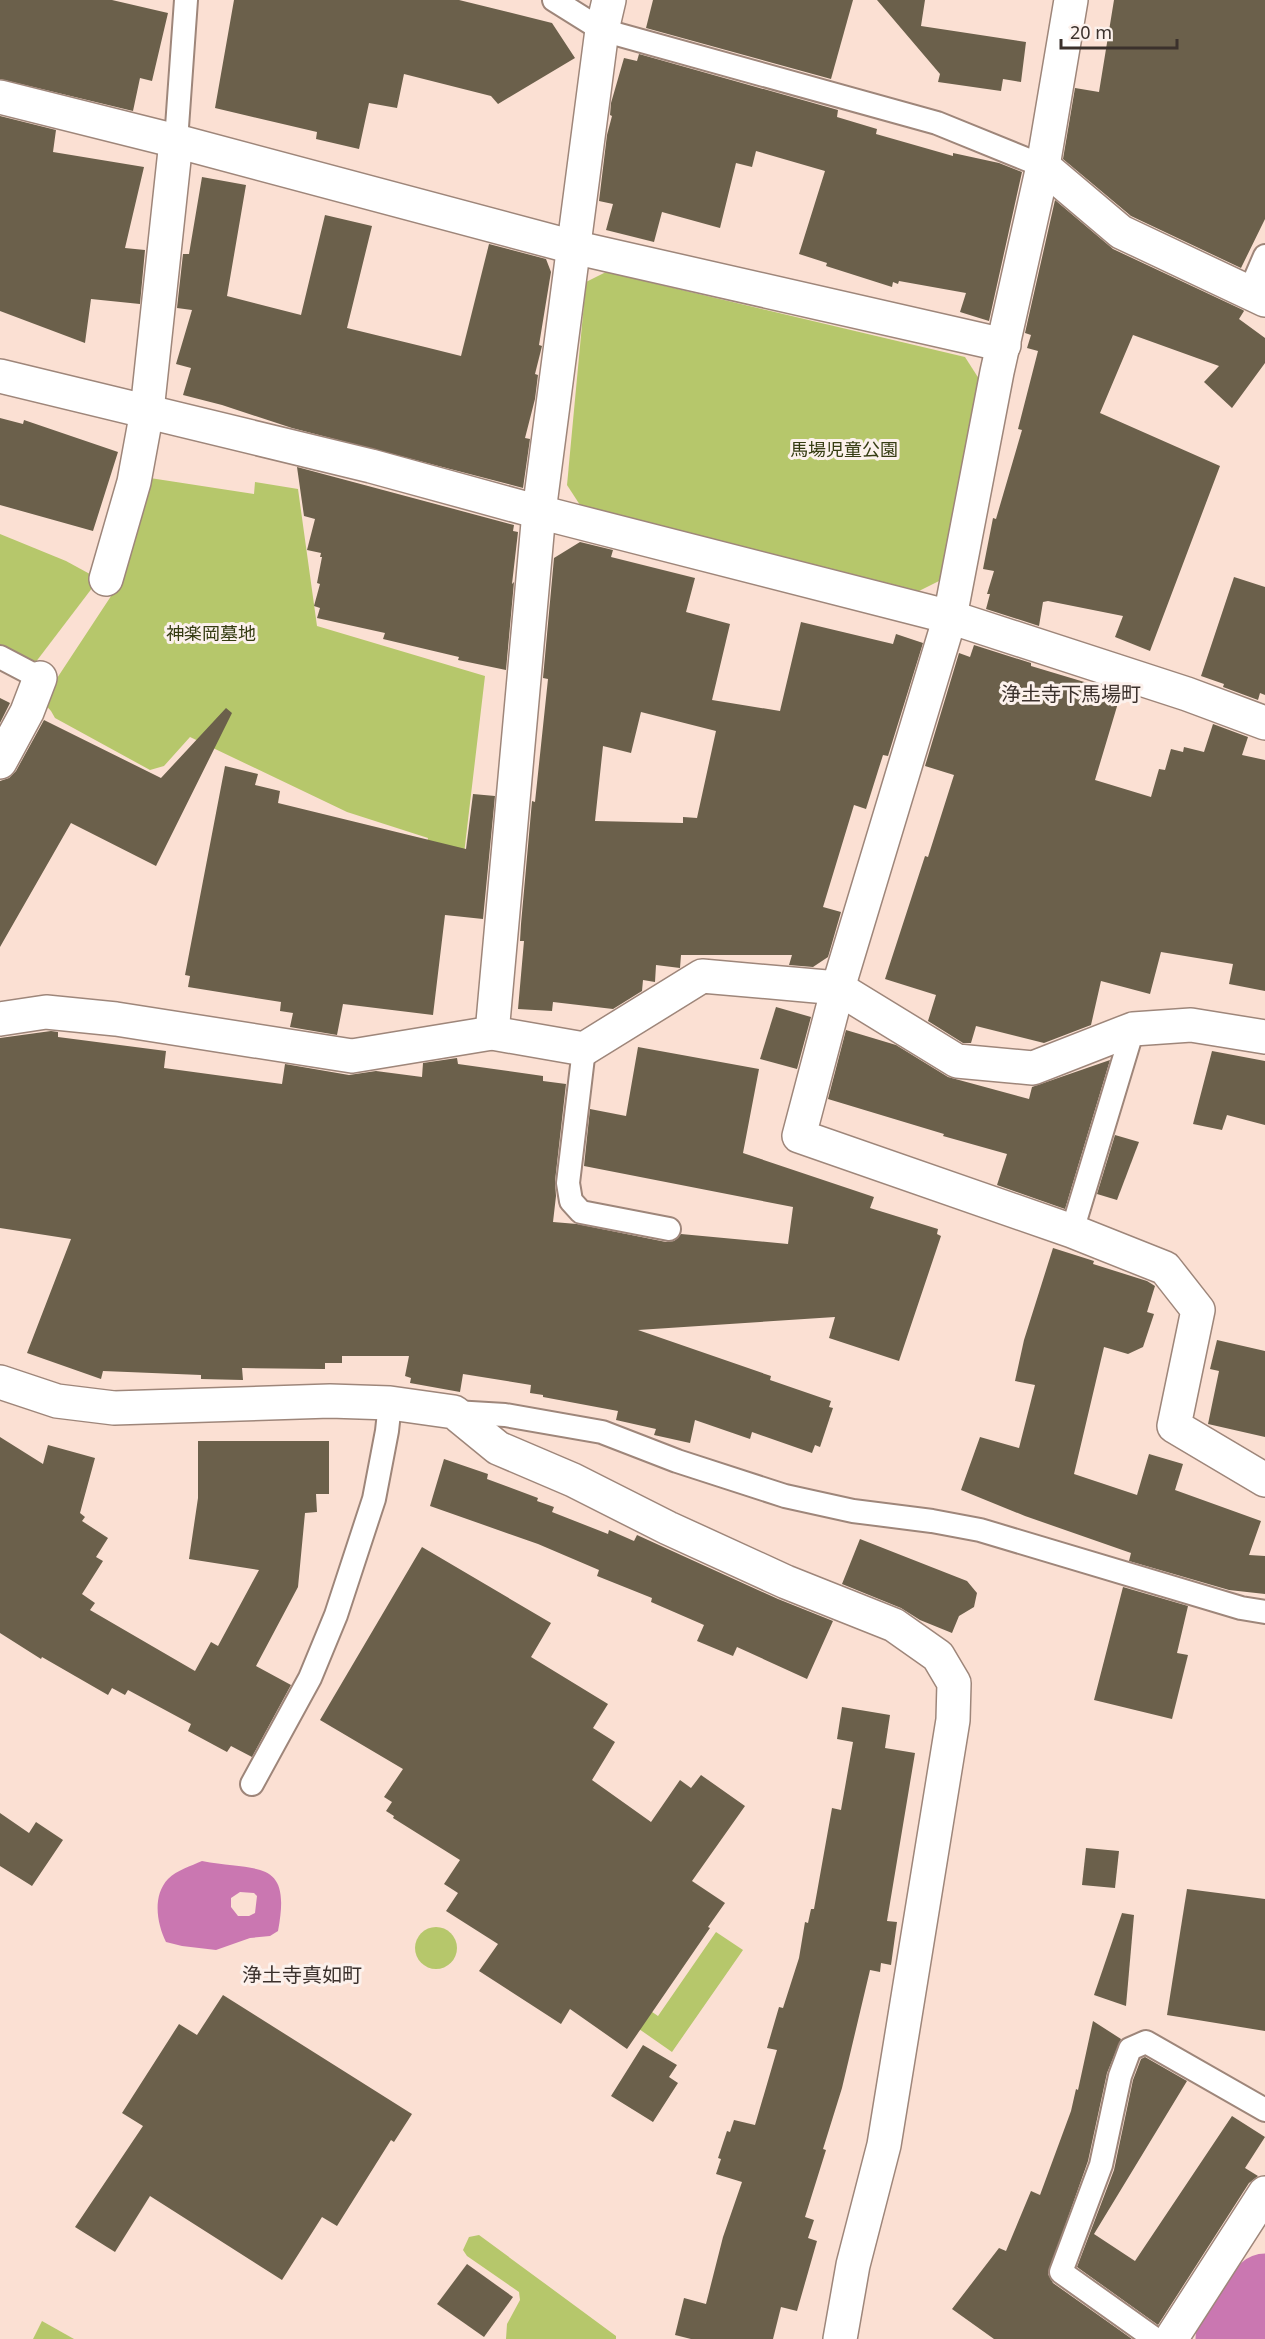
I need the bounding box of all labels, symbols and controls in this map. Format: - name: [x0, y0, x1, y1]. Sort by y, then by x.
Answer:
- scale bar: [1061, 12, 1176, 50]
- text: 20 m: [1070, 20, 1112, 44]
- park label: 馬場児童公園: [790, 437, 898, 461]
- park label: 神楽岡墓地: [166, 621, 256, 645]
- district label: 浄土寺下馬場町: [1001, 680, 1141, 707]
- district label: 浄土寺真如町: [242, 1961, 362, 1988]

